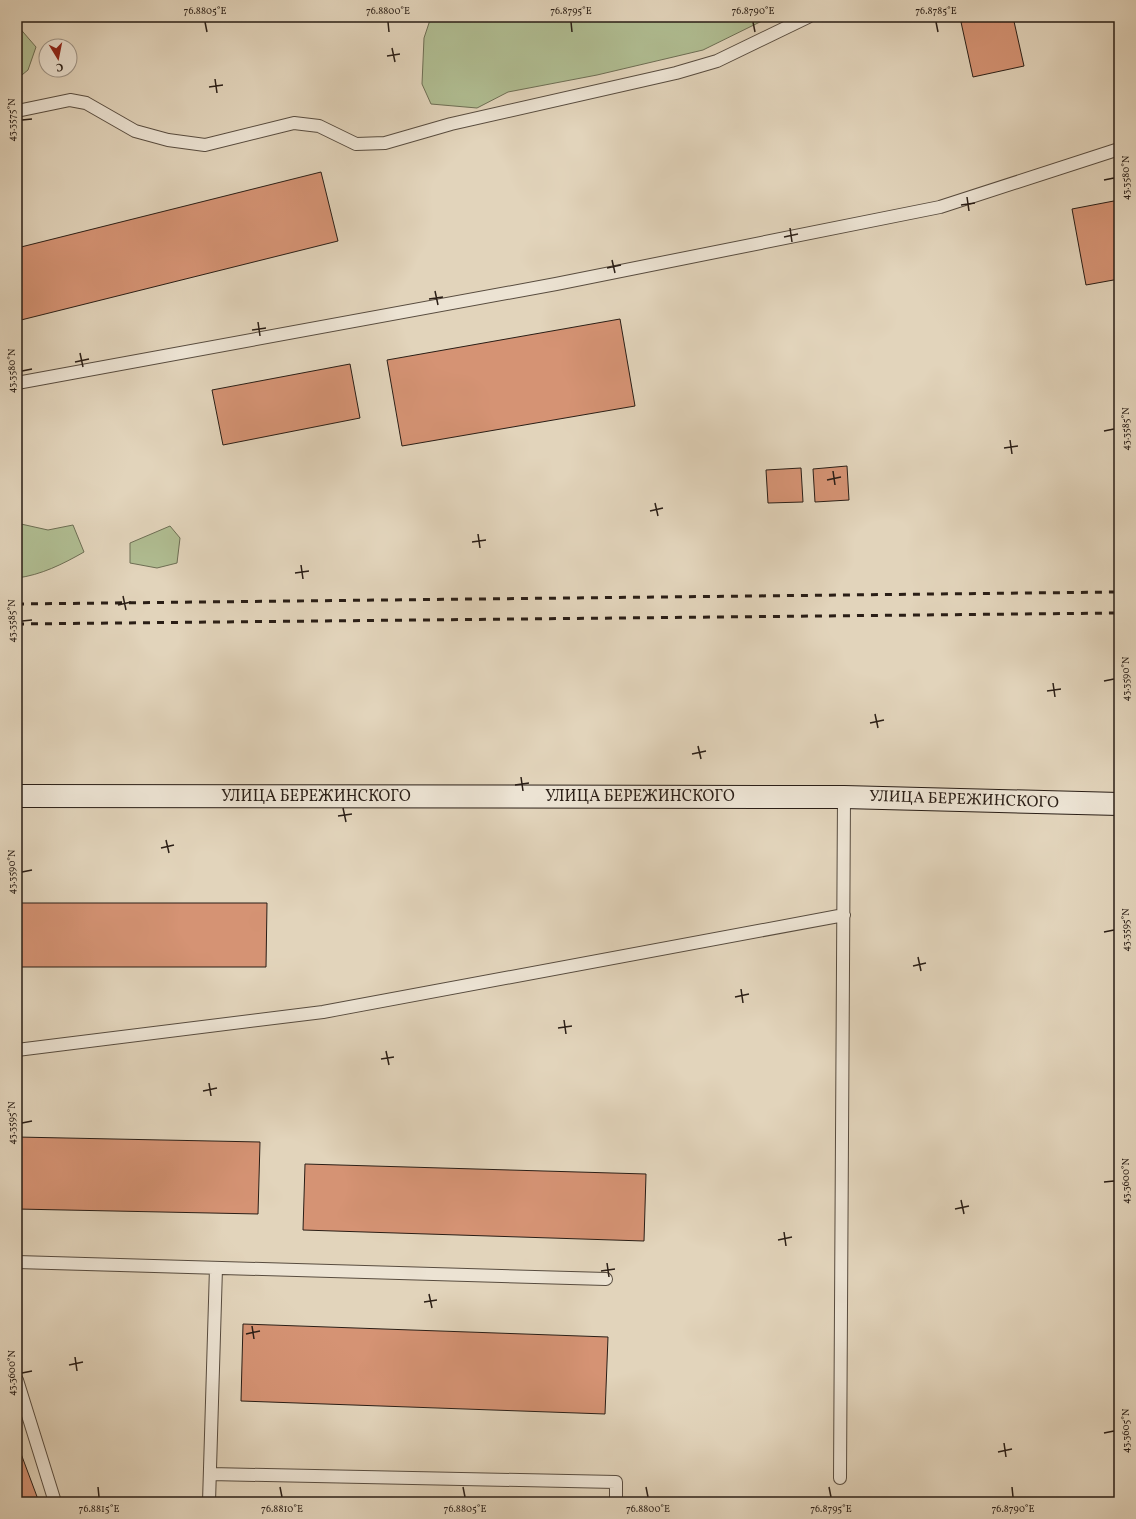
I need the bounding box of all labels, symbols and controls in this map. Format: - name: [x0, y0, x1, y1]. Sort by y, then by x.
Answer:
- text: 76.8805°E: [184, 4, 226, 18]
- text: 76.8800°E: [366, 4, 410, 18]
- text: 76.8795°E: [550, 4, 592, 18]
- text: 76.8790°E: [731, 4, 775, 18]
- text: 76.8785°E: [915, 4, 957, 18]
- north arrow: [38, 38, 78, 78]
- text: С: [55, 58, 64, 74]
- text: 43.3575°N: [5, 98, 19, 142]
- text: 43.3580°N: [1119, 155, 1133, 200]
- text: 43.3580°N: [5, 348, 19, 393]
- text: 43.3585°N: [1119, 407, 1133, 451]
- text: 43.3585°N: [5, 599, 19, 643]
- text: 43.3590°N: [1119, 656, 1133, 701]
- street label: УЛИЦА БЕРЕЖИНСКОГО: [221, 786, 411, 808]
- street label: УЛИЦА БЕРЕЖИНСКОГО: [545, 786, 735, 808]
- street label: УЛИЦА БЕРЕЖИНСКОГО: [869, 786, 1059, 814]
- text: 43.3590°N: [5, 849, 19, 894]
- text: 43.3595°N: [1119, 908, 1133, 952]
- text: 43.3595°N: [5, 1101, 19, 1145]
- text: 43.3600°N: [1119, 1157, 1133, 1204]
- text: 43.3600°N: [5, 1349, 19, 1396]
- text: 43.3605°N: [1119, 1408, 1133, 1453]
- text: 76.8815°E: [79, 1502, 119, 1516]
- text: 76.8810°E: [261, 1502, 303, 1516]
- text: 76.8805°E: [444, 1502, 486, 1516]
- text: 76.8800°E: [626, 1502, 670, 1516]
- text: 76.8795°E: [810, 1502, 852, 1516]
- text: 76.8790°E: [991, 1502, 1035, 1516]

